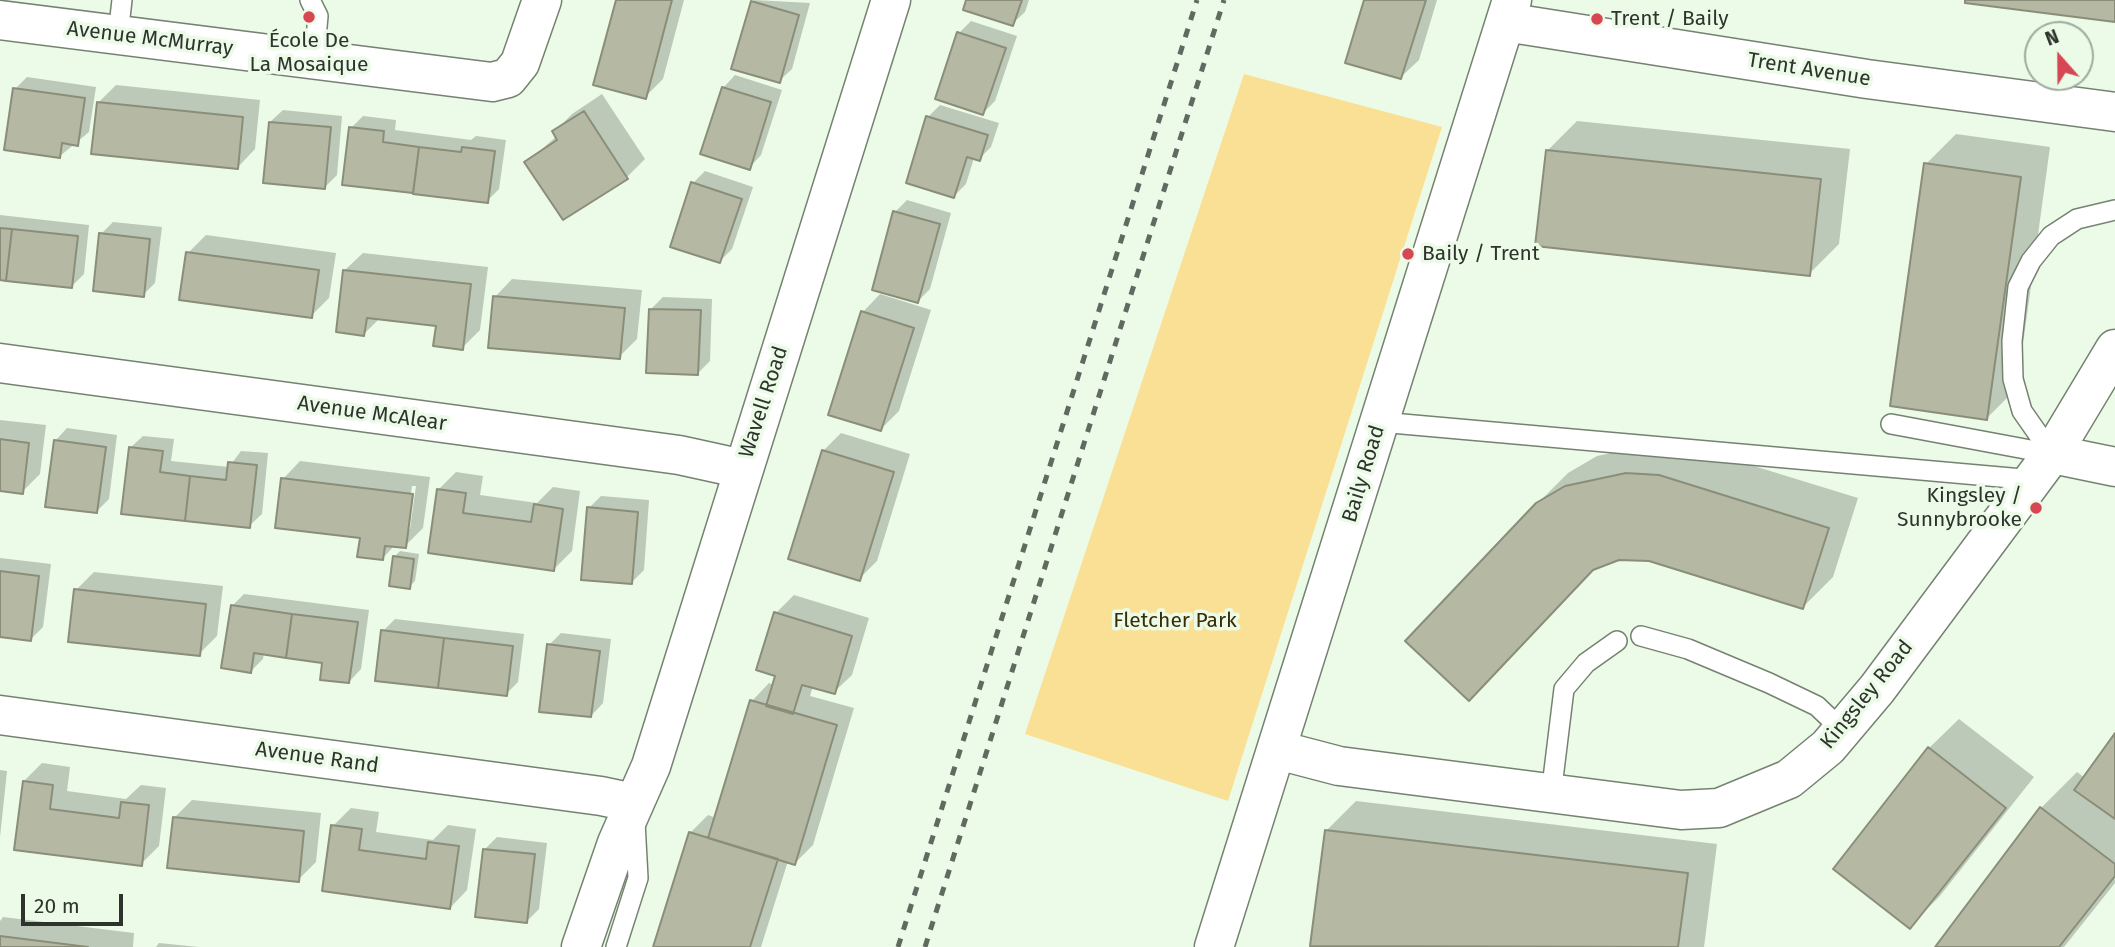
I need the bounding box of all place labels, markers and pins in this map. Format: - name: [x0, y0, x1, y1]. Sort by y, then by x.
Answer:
- place label: Trent / Baily: [1611, 6, 1728, 32]
- marker: École De La Mosaique: [301, 9, 317, 25]
- marker: Trent / Baily: [1589, 11, 1605, 27]
- place label: École De La Mosaique: [249, 28, 369, 78]
- place label: Baily / Trent: [1422, 241, 1539, 267]
- marker: Baily / Trent: [1400, 246, 1416, 262]
- place label: Kingsley / Sunnybrooke: [1897, 483, 2022, 533]
- marker: Kingsley / Sunnybrooke: [2028, 500, 2044, 516]

